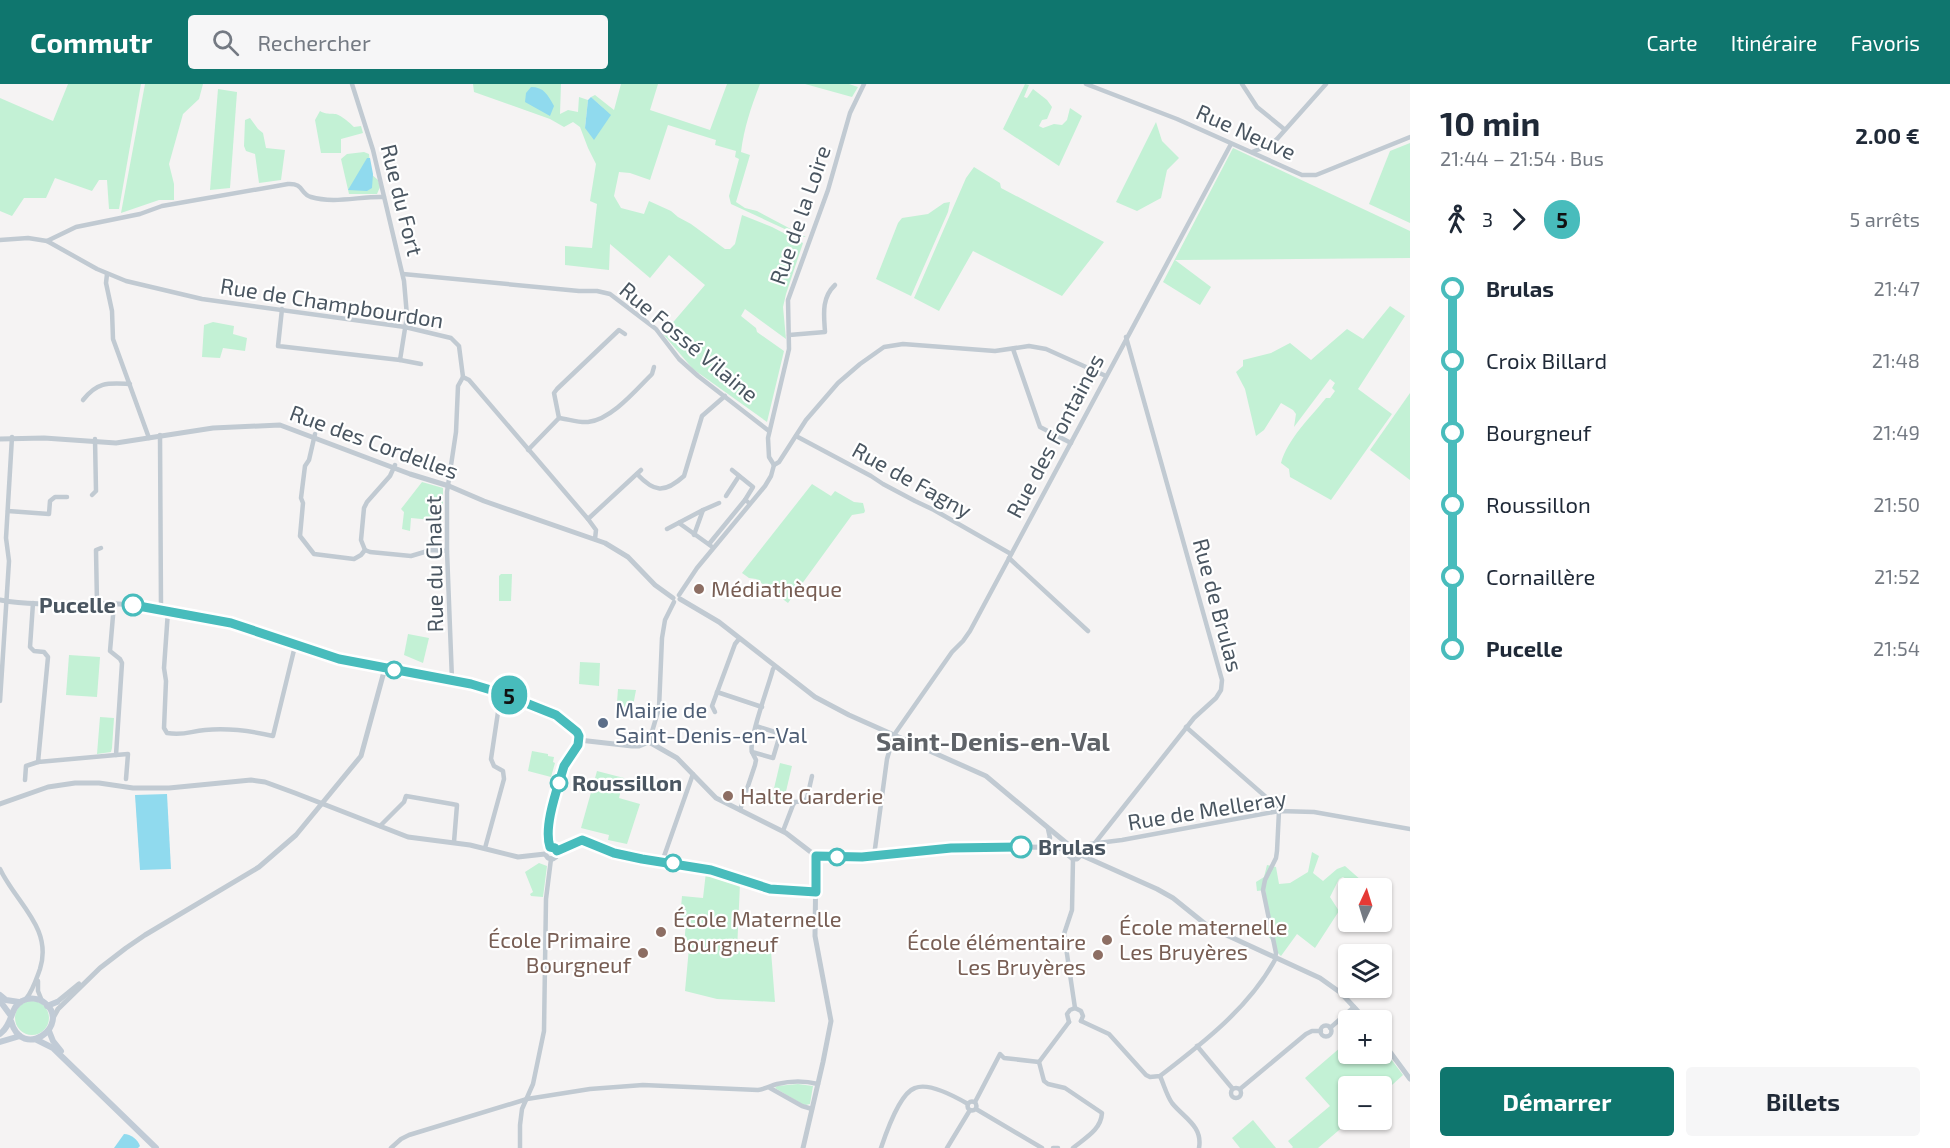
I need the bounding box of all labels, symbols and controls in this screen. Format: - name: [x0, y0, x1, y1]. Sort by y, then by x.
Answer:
- search box: [188, 15, 608, 69]
- text: Commutr: [30, 25, 152, 59]
- icon: search: [209, 26, 242, 59]
- text: Rechercher: [257, 29, 371, 55]
- text: Carte: [1646, 30, 1698, 55]
- text: Itinéraire: [1731, 30, 1817, 55]
- text: Favoris: [1850, 30, 1920, 55]
- street label: Rue Neuve: [1193, 98, 1300, 165]
- text: 10 min: [1440, 103, 1540, 143]
- text: 2.00 €: [1855, 122, 1920, 148]
- street label: Rue du Fort: [377, 141, 429, 258]
- street label: Rue de la Loire: [763, 142, 835, 288]
- text: 21:44 – 21:54 · Bus: [1440, 146, 1604, 170]
- icon: walk: [1440, 203, 1473, 236]
- icon: forward: [1502, 203, 1535, 236]
- text: 3: [1482, 207, 1493, 231]
- text: 5: [1556, 207, 1568, 232]
- text: 5 arrêts: [1850, 207, 1920, 231]
- street label: Rue de Champbourdon: [219, 272, 446, 333]
- text: Brulas: [1486, 275, 1554, 301]
- street label: Rue Fossé Vilaine: [615, 276, 764, 407]
- text: 21:47: [1874, 276, 1920, 300]
- text: Croix Billard: [1486, 347, 1607, 373]
- text: 21:48: [1872, 348, 1920, 372]
- street label: Rue des Fontaines: [1000, 349, 1108, 522]
- street label: Rue des Cordelles: [287, 398, 462, 484]
- text: Bourgneuf: [1486, 419, 1591, 445]
- text: 21:49: [1872, 420, 1920, 444]
- street label: Rue de Fagny: [848, 436, 977, 523]
- text: Roussillon: [1486, 491, 1591, 517]
- text: 21:50: [1873, 492, 1920, 516]
- street label: Rue du Chalet: [419, 495, 447, 633]
- street label: Rue de Brulas: [1189, 535, 1249, 674]
- text: Cornaillère: [1486, 563, 1595, 589]
- text: 21:52: [1874, 564, 1920, 588]
- place label: Médiathèque: [711, 575, 842, 601]
- marker: Médiathèque: [692, 582, 706, 596]
- place label: Pucelle: [39, 591, 116, 617]
- marker: Pucelle: [122, 594, 144, 616]
- text: Pucelle: [1486, 635, 1563, 661]
- text: 21:54: [1873, 636, 1920, 660]
- unlabelled marker: [385, 661, 403, 679]
- line badge: 5: [490, 676, 528, 714]
- text: 5: [503, 683, 515, 708]
- place label: Mairie de Saint-Denis-en-Val: [615, 696, 807, 747]
- marker: Mairie de Saint-Denis-en-Val: [596, 716, 610, 730]
- district label: Saint-Denis-en-Val: [876, 725, 1110, 756]
- place label: Roussillon: [572, 769, 682, 795]
- marker: Roussillon: [550, 774, 568, 792]
- place label: Halte Garderie: [740, 782, 883, 808]
- street label: Rue de Melleray: [1125, 784, 1289, 834]
- marker: Halte Garderie: [721, 789, 735, 803]
- place label: Brulas: [1038, 833, 1106, 859]
- marker: Brulas: [1010, 836, 1032, 858]
- unlabelled marker: [828, 848, 846, 866]
- unlabelled marker: [664, 854, 682, 872]
- north arrow: [1338, 878, 1392, 932]
- map controls: [1338, 878, 1392, 1130]
- place label: École Maternelle Bourgneuf: [673, 905, 842, 956]
- place label: École maternelle Les Bruyères: [1119, 913, 1288, 964]
- marker: École Maternelle Bourgneuf: [654, 925, 668, 939]
- place label: École Primaire Bourgneuf: [488, 926, 632, 977]
- place label: École élémentaire Les Bruyères: [907, 928, 1086, 979]
- marker: École maternelle Les Bruyères: [1100, 933, 1114, 947]
- button: layers: [1338, 944, 1392, 998]
- marker: École Primaire Bourgneuf: [636, 946, 650, 960]
- marker: École élémentaire Les Bruyères: [1091, 948, 1105, 962]
- button: +: [1338, 1010, 1392, 1064]
- button: Démarrer: [1440, 1067, 1674, 1136]
- button: Billets: [1686, 1067, 1920, 1136]
- button: −: [1338, 1076, 1392, 1130]

